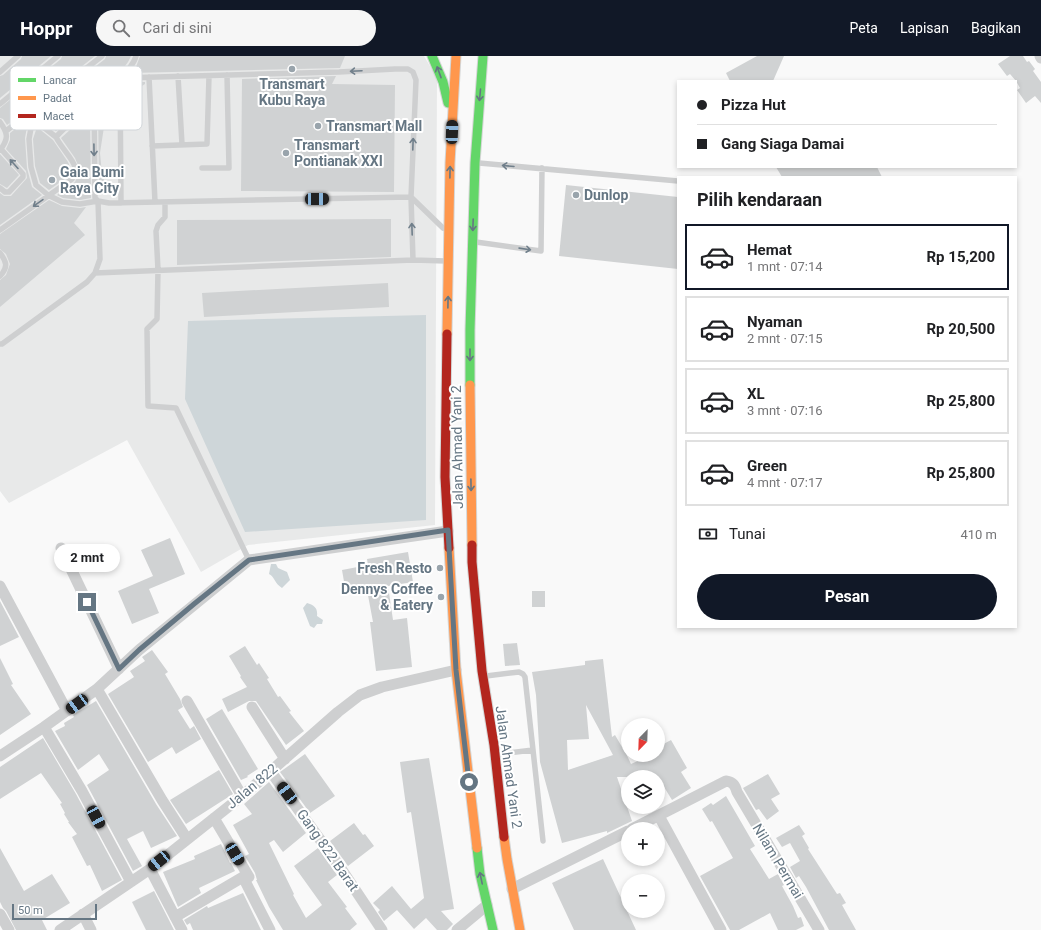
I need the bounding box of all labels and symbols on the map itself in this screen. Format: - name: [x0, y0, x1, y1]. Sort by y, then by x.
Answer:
- marker: Transmart Kubu Raya: [287, 64, 297, 74]
- legend: [10, 66, 142, 130]
- one-way arrow: [435, 67, 443, 79]
- one-way arrow: [350, 68, 363, 75]
- text: Lancar: [43, 74, 77, 87]
- place label: Transmart Kubu Raya: [259, 76, 326, 108]
- one-way arrow: [476, 88, 483, 101]
- text: Padat: [43, 92, 72, 105]
- text: Macet: [43, 110, 74, 123]
- place label: Transmart Mall: [326, 118, 422, 134]
- car: [446, 120, 458, 144]
- marker: Transmart Mall: [313, 121, 323, 131]
- place label: Transmart Pontianak XXI: [294, 137, 383, 169]
- one-way arrow: [410, 138, 417, 151]
- one-way arrow: [90, 143, 98, 156]
- marker: Transmart Pontianak XXI: [281, 148, 291, 158]
- one-way arrow: [10, 159, 19, 169]
- one-way arrow: [502, 162, 515, 169]
- place label: Gaia Bumi Raya City: [60, 164, 124, 196]
- one-way arrow: [446, 166, 454, 179]
- marker: Gaia Bumi Raya City: [47, 175, 57, 185]
- place label: Dunlop: [584, 187, 628, 203]
- marker: Dunlop: [571, 190, 581, 200]
- car: [305, 193, 329, 205]
- one-way arrow: [32, 199, 43, 207]
- one-way arrow: [469, 218, 477, 231]
- one-way arrow: [408, 223, 416, 236]
- one-way arrow: [518, 245, 531, 253]
- one-way arrow: [444, 296, 451, 309]
- one-way arrow: [466, 348, 474, 361]
- street label: Jalan Ahmad Yani 2: [448, 385, 466, 509]
- one-way arrow: [467, 478, 475, 491]
- callout: 2 mnt: [54, 544, 120, 572]
- place label: Fresh Resto: [357, 560, 432, 576]
- marker: Fresh Resto: [435, 563, 445, 573]
- place label: Dennys Coffee & Eatery: [341, 581, 434, 613]
- marker: Dennys Coffee & Eatery: [436, 592, 446, 602]
- route end: [78, 593, 96, 611]
- car: [64, 692, 90, 716]
- street label: Jalan Ahmad Yani 2: [492, 705, 526, 829]
- north arrow: [621, 718, 665, 762]
- street label: Jalan 822: [223, 760, 281, 812]
- route start: [460, 773, 478, 791]
- car: [275, 780, 299, 806]
- car: [85, 804, 107, 830]
- street label: Gang 822 Barat: [294, 806, 362, 894]
- street label: Nilam Permai: [749, 821, 807, 901]
- car: [224, 841, 246, 867]
- car: [146, 849, 172, 873]
- one-way arrow: [477, 872, 485, 885]
- scale bar: [12, 902, 97, 921]

